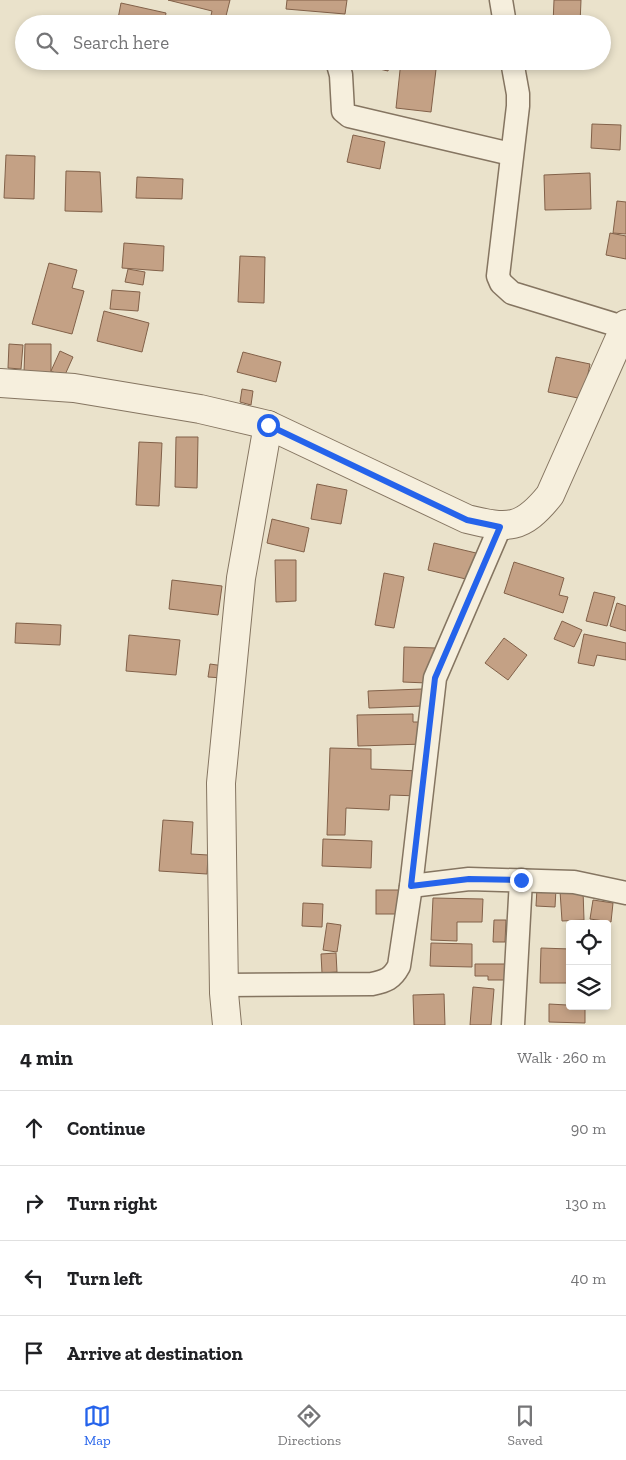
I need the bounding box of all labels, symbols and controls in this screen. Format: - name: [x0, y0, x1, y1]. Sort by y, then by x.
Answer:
- search box: [15, 15, 611, 70]
- icon: search: [33, 29, 61, 57]
- text: Search here: [73, 31, 169, 54]
- route start: [257, 414, 280, 437]
- route end: [510, 869, 533, 892]
- map controls: [566, 920, 611, 1010]
- button: locate: [566, 920, 611, 965]
- button: layers: [566, 965, 611, 1010]
- text: 4 min: [20, 1045, 73, 1070]
- text: Walk · 260 m: [517, 1048, 606, 1067]
- icon: ahead: [20, 1114, 48, 1142]
- text: Continue: [67, 1117, 145, 1140]
- text: 90 m: [571, 1119, 606, 1138]
- icon: right: [20, 1189, 48, 1217]
- text: Turn right: [67, 1192, 157, 1215]
- text: 130 m: [565, 1194, 606, 1213]
- icon: left: [20, 1264, 48, 1292]
- text: Turn left: [67, 1267, 142, 1290]
- text: 40 m: [571, 1269, 606, 1288]
- icon: arrive: [20, 1339, 48, 1367]
- text: Arrive at destination: [67, 1342, 243, 1365]
- tab: Map: [83, 1402, 111, 1449]
- tab: Directions: [278, 1402, 341, 1449]
- tab: Saved: [508, 1402, 543, 1449]

